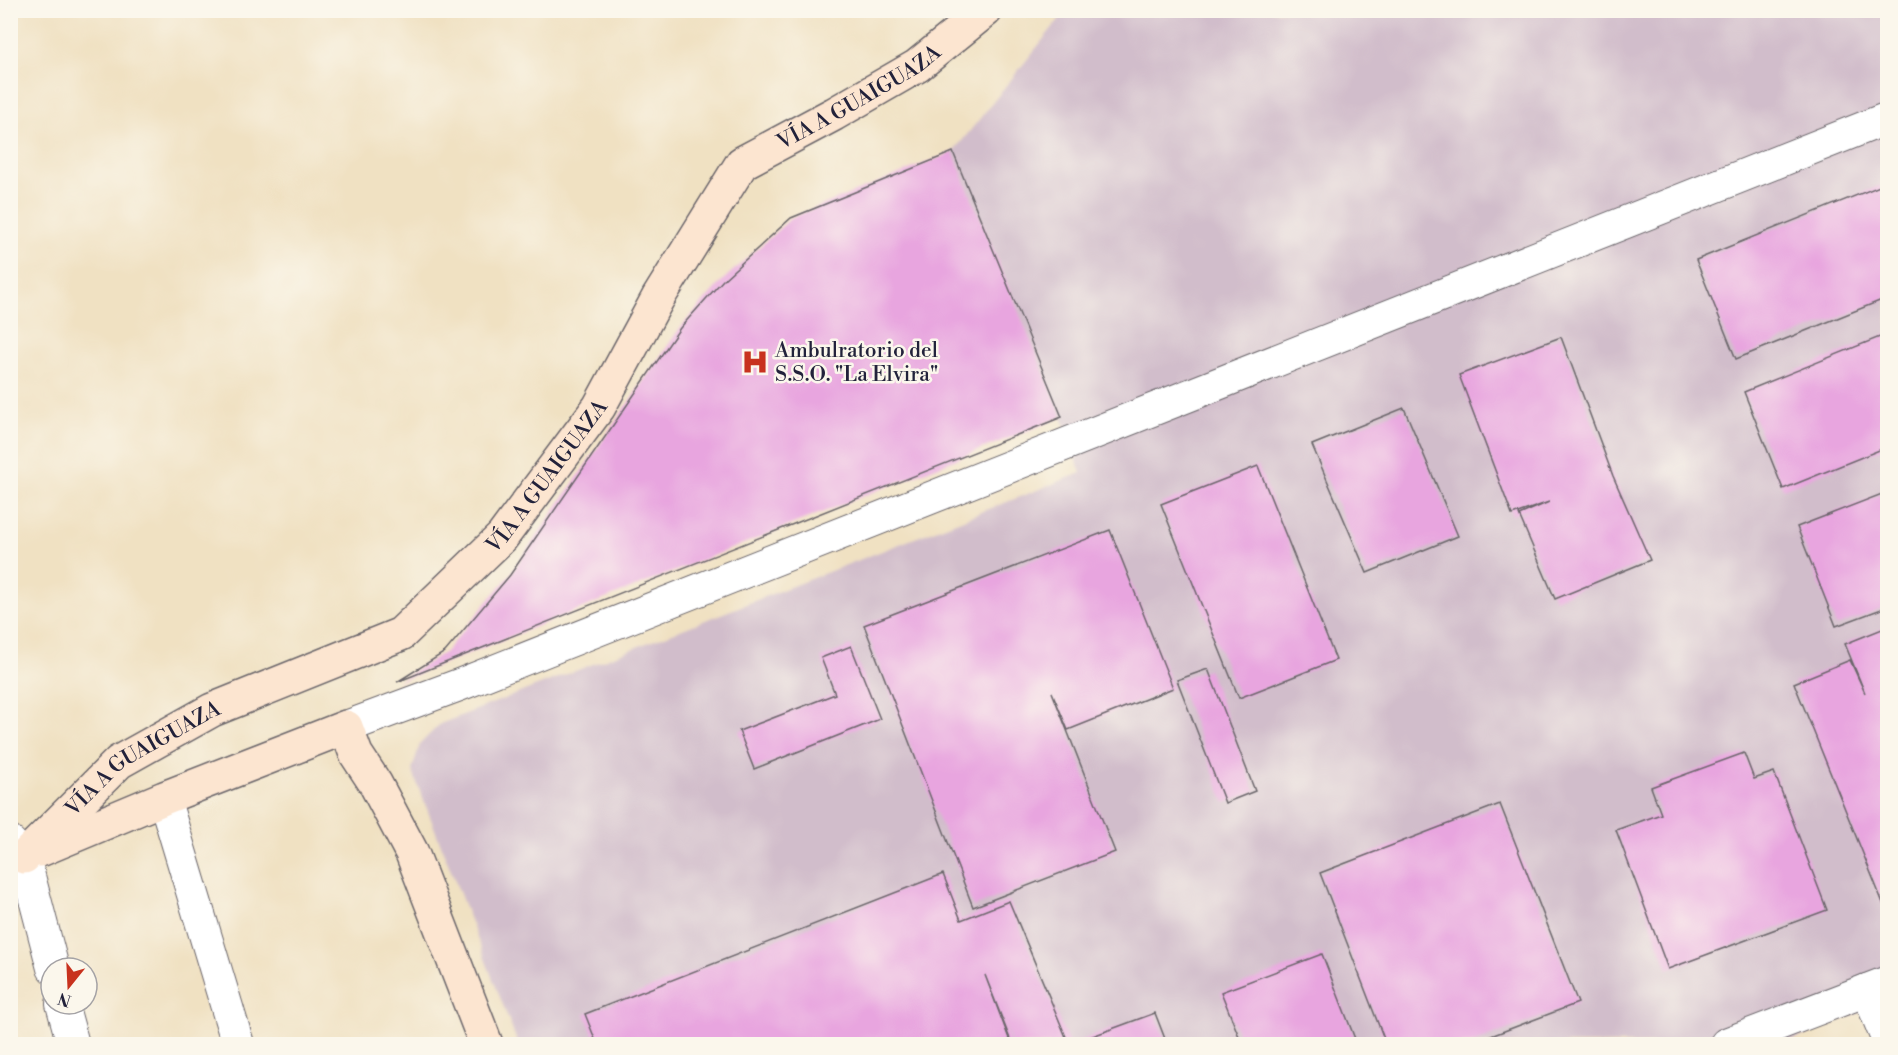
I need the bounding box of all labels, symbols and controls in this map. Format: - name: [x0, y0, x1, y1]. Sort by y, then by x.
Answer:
- street label: VÍA A GUAIGUAZA: [772, 39, 947, 156]
- place label: Ambulratorio del S.S.O. "La Elvira": [774, 338, 938, 388]
- hospital icon: Ambulratorio del S.S.O. "La Elvira": [740, 347, 770, 377]
- street label: VÍA A GUAIGUAZA: [480, 395, 614, 560]
- street label: VÍA A GUAIGUAZA: [60, 696, 225, 823]
- north arrow: [39, 956, 99, 1016]
- text: N: [55, 988, 74, 1011]

